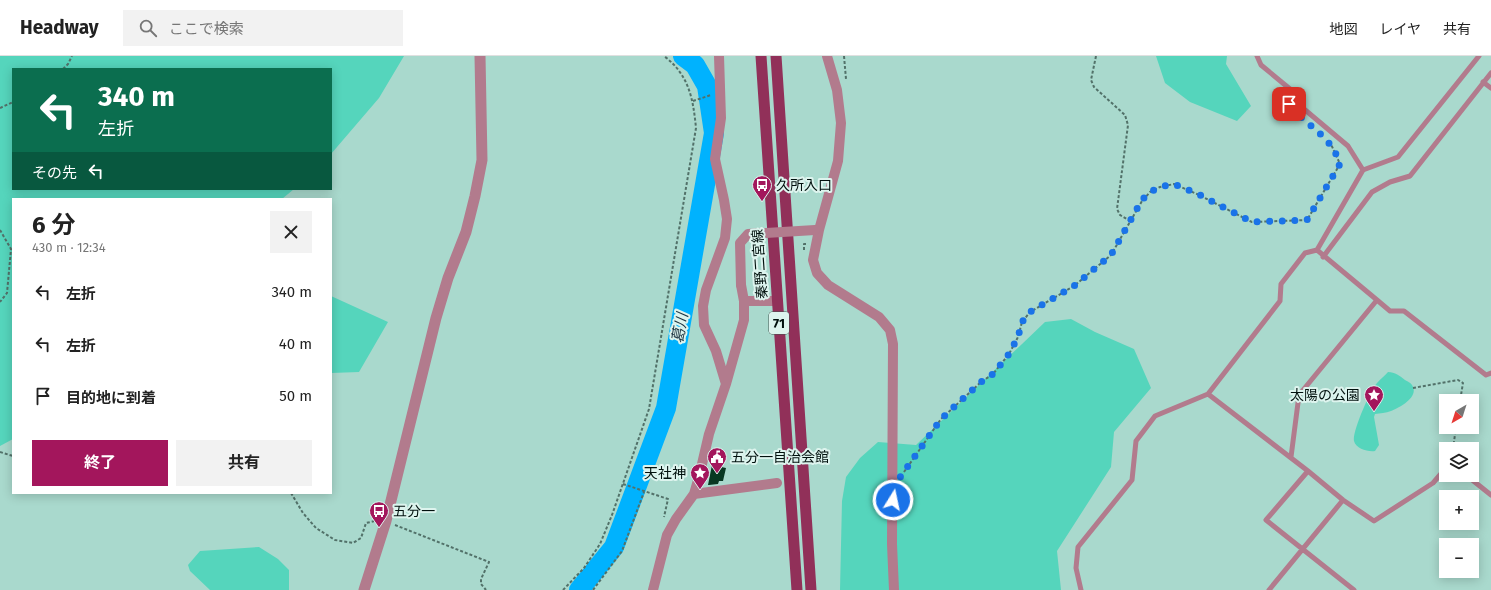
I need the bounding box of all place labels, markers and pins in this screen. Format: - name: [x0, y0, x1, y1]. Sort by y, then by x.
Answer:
- pin: [1272, 87, 1306, 121]
- bus stop icon: 久所入口: [751, 174, 773, 202]
- place label: 久所入口: [776, 177, 832, 194]
- place icon: 太陽の公園: [1363, 384, 1385, 412]
- place label: 太陽の公園: [1290, 387, 1360, 404]
- public building icon: 五分一自治会館: [706, 446, 728, 474]
- place label: 五分一自治会館: [731, 449, 829, 466]
- place icon: 天社神: [689, 462, 711, 490]
- place label: 天社神: [644, 465, 686, 482]
- bus stop icon: 五分一: [368, 500, 390, 528]
- place label: 五分一: [393, 503, 435, 520]

